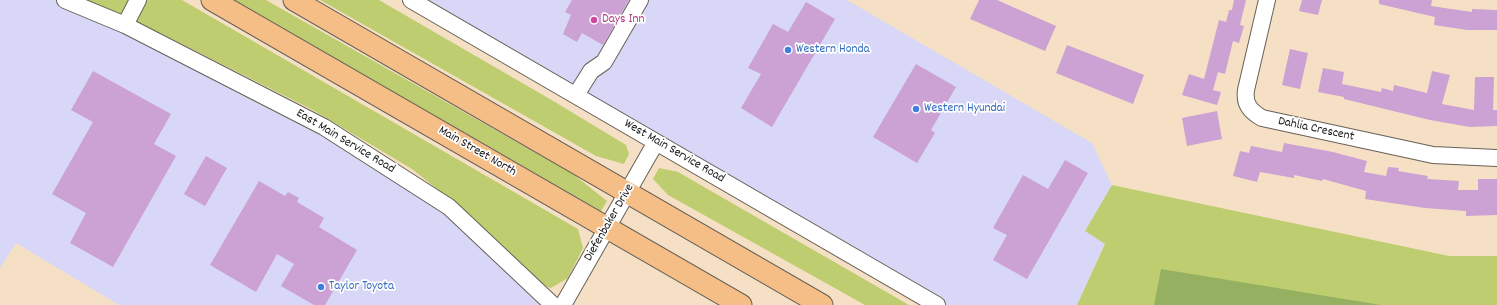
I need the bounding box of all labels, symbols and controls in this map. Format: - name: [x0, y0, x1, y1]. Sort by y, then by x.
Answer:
- place label: Days Inn: [602, 12, 645, 28]
- marker: Days Inn: [589, 15, 599, 25]
- place label: Western Honda: [796, 42, 870, 58]
- marker: Western Honda: [783, 45, 793, 55]
- place label: Western Hyundai: [924, 101, 1005, 117]
- marker: Western Hyundai: [911, 104, 921, 114]
- street label: East Main Service Road: [293, 106, 397, 178]
- street label: Dahlia Crescent: [1276, 114, 1356, 146]
- street label: West Main Service Road: [621, 117, 727, 187]
- street label: Main Street North: [435, 123, 519, 181]
- street label: Diefenbaker Drive: [582, 182, 638, 264]
- place label: Taylor Toyota: [329, 279, 394, 295]
- marker: Taylor Toyota: [316, 282, 326, 292]

